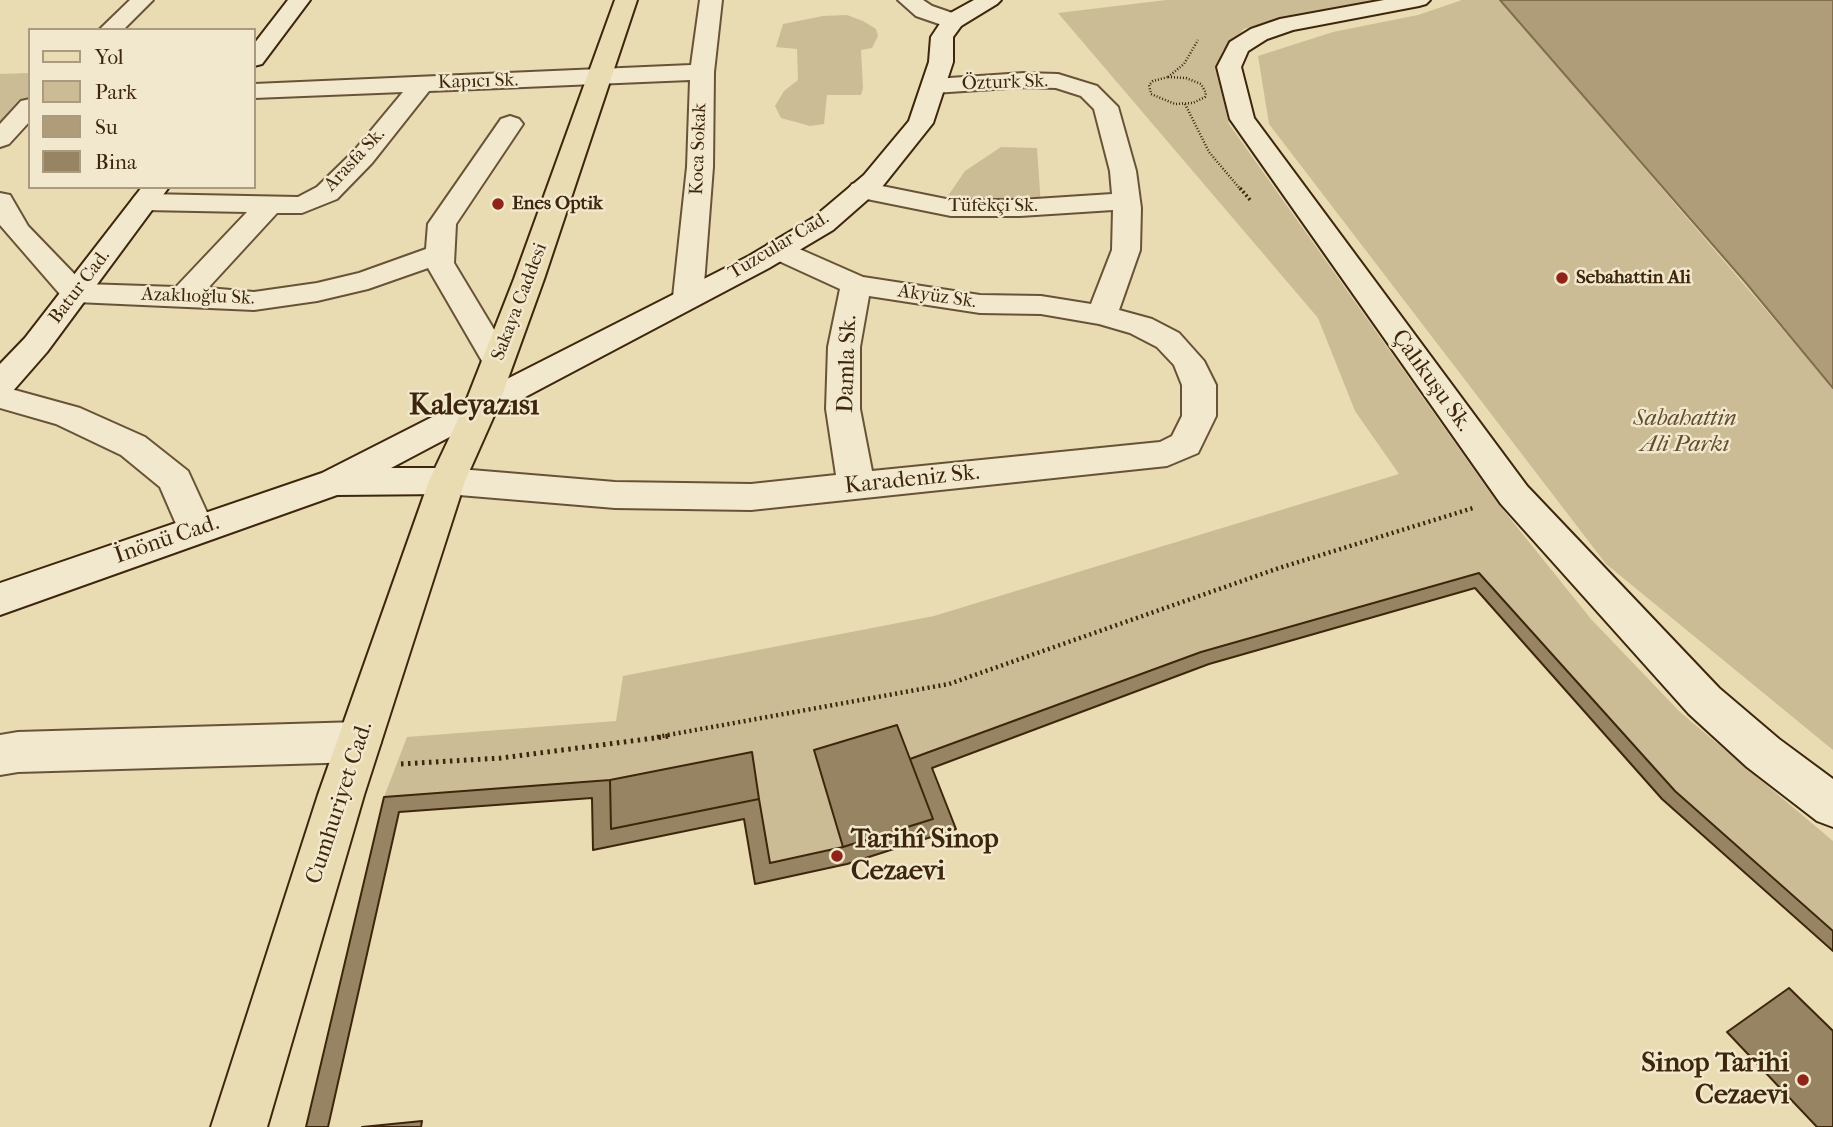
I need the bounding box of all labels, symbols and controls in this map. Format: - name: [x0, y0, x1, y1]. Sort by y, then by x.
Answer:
- legend: [28, 28, 256, 189]
- text: Yol: [95, 45, 124, 69]
- street label: Kapıcı Sk.: [437, 69, 519, 95]
- street label: Özturk Sk.: [961, 70, 1049, 96]
- text: Park: [95, 80, 137, 104]
- street label: Koca Sokak: [686, 103, 712, 195]
- text: Su: [95, 115, 118, 139]
- street label: Arasfa Sk.: [320, 123, 390, 197]
- text: Bina: [95, 150, 137, 174]
- place label: Enes Optik: [512, 193, 603, 215]
- street label: Tüfekçi Sk.: [948, 195, 1038, 217]
- marker: Enes Optik: [490, 196, 506, 212]
- street label: Tuzcular Cad.: [725, 207, 833, 285]
- street label: Sakaya Caddesi: [487, 240, 553, 364]
- street label: Batur Cad.: [45, 245, 115, 329]
- place label: Sebahattin Ali: [1576, 267, 1691, 289]
- marker: Sebahattin Ali: [1554, 270, 1570, 286]
- street label: Akyüz Sk.: [896, 280, 978, 314]
- street label: Azaklıoğlu Sk.: [141, 284, 255, 310]
- street label: Damla Sk.: [833, 315, 863, 413]
- street label: Çalıkuşu Sk.: [1385, 325, 1477, 437]
- district label: Kaleyazısı: [409, 389, 539, 425]
- park label: Sabahattin Ali Parkı: [1633, 405, 1737, 459]
- street label: Karadeniz Sk.: [843, 459, 981, 501]
- street label: İnönü Cad.: [111, 509, 223, 571]
- street label: Cumhuriyet Cad.: [301, 718, 379, 888]
- place label: Tarihî Sinop Cezaevi: [851, 823, 999, 889]
- marker: Tarihî Sinop Cezaevi: [829, 848, 845, 864]
- place label: Sinop Tarihi Cezaevi: [1641, 1047, 1789, 1113]
- marker: Sinop Tarihi Cezaevi: [1795, 1072, 1811, 1088]

